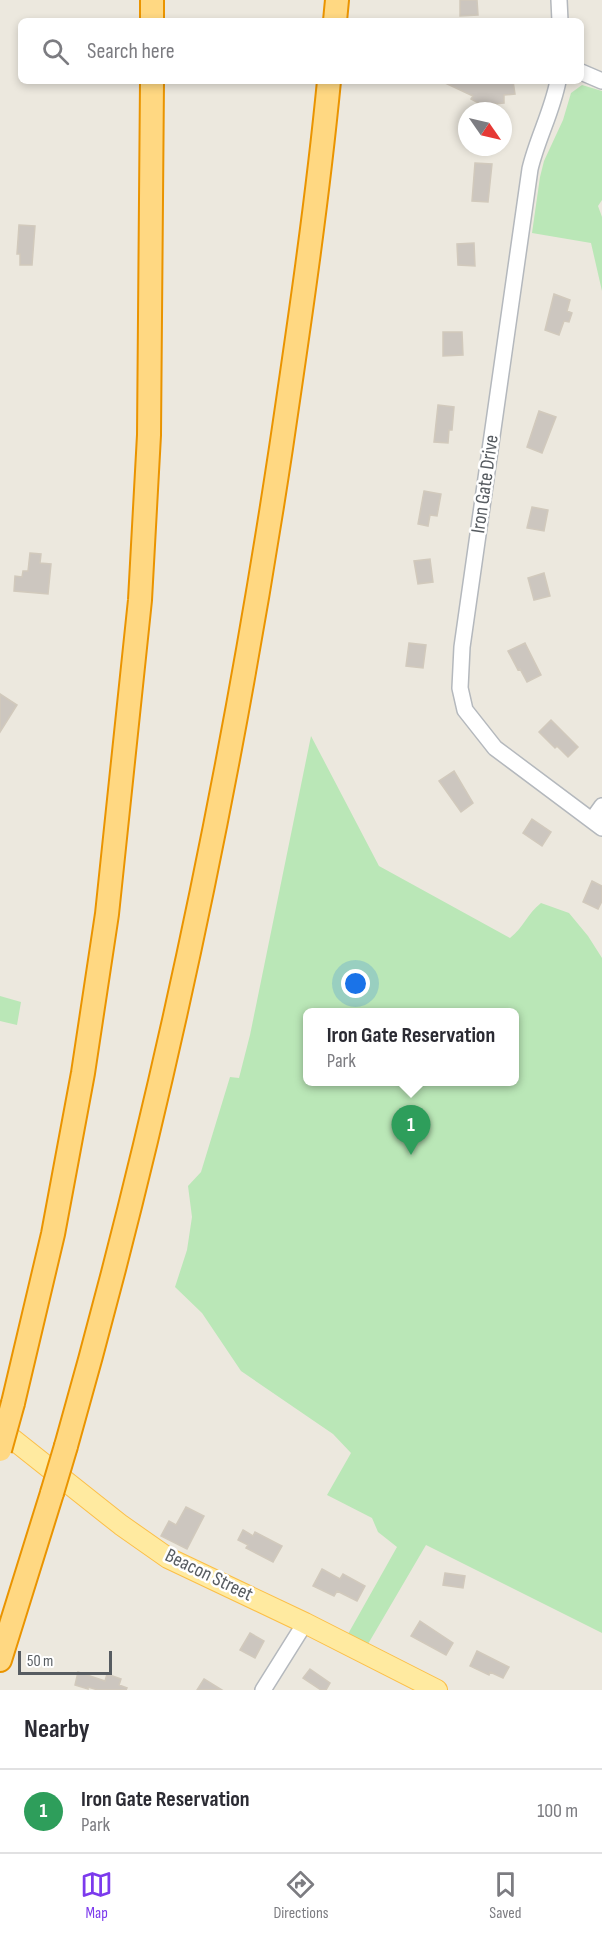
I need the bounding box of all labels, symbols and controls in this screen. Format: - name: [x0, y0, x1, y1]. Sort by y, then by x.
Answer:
- search box: [18, 18, 584, 84]
- icon: search: [39, 35, 72, 68]
- text: Search here: [87, 38, 174, 65]
- north arrow: [458, 102, 512, 156]
- street label: Iron Gate Drive: [466, 433, 504, 535]
- your location: [341, 969, 370, 998]
- popup: [303, 1008, 519, 1086]
- text: Iron Gate Reservation: [327, 1022, 495, 1049]
- text: Park: [327, 1049, 356, 1073]
- pin: 1: [392, 1106, 430, 1155]
- street label: Beacon Street: [161, 1543, 257, 1607]
- scale bar: [18, 1648, 112, 1676]
- text: 50 m: [27, 1652, 53, 1671]
- text: Nearby: [24, 1714, 90, 1745]
- text: Iron Gate Reservation: [81, 1786, 250, 1813]
- text: 1: [40, 1799, 47, 1823]
- text: 100 m: [537, 1799, 578, 1823]
- text: Park: [81, 1813, 110, 1837]
- tab: Map: [80, 1868, 113, 1923]
- tab: Directions: [273, 1868, 329, 1923]
- tab: Saved: [489, 1868, 522, 1923]

